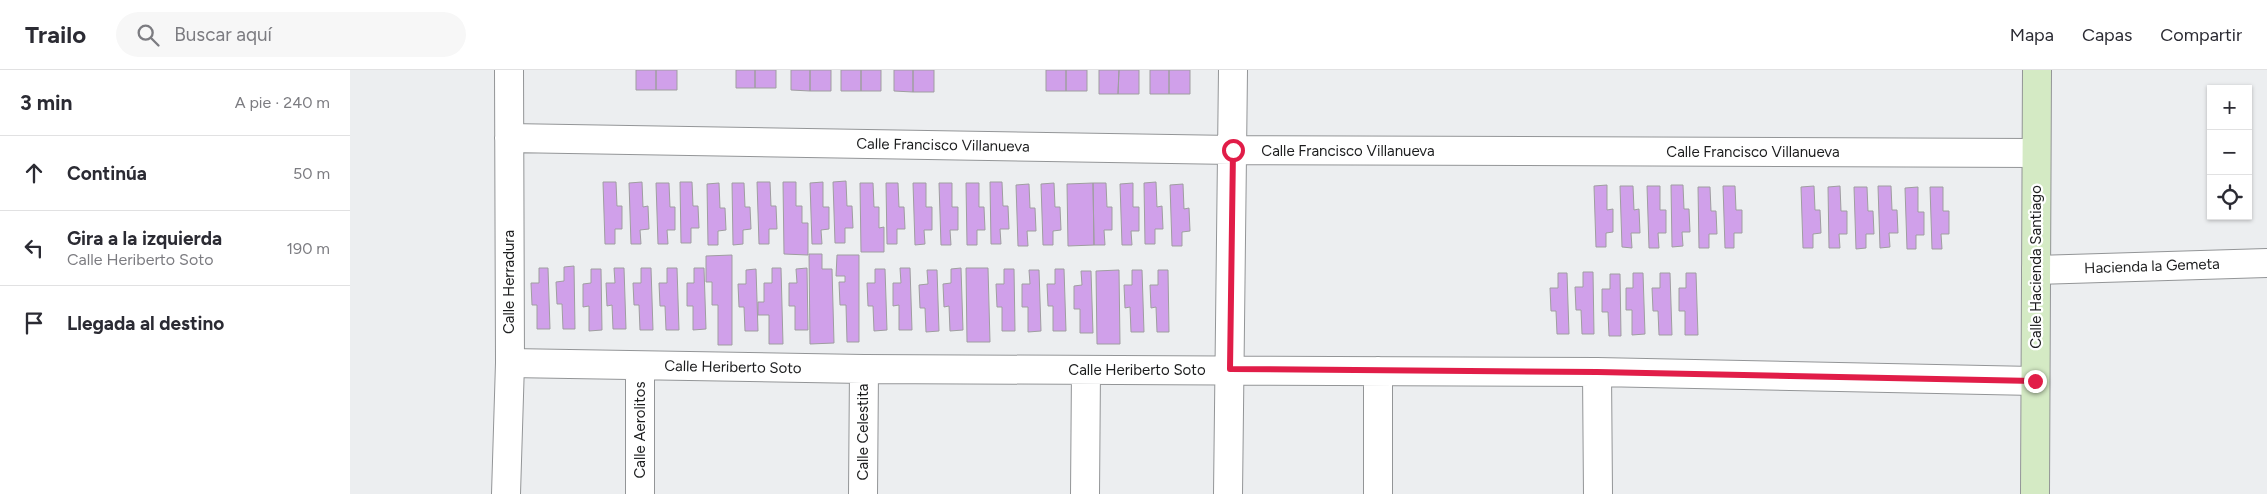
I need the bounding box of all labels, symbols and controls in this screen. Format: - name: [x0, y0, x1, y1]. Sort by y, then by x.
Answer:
- search box: [116, 12, 466, 57]
- text: Trailo: [25, 20, 86, 49]
- icon: search: [134, 21, 162, 49]
- text: Buscar aquí: [174, 23, 272, 46]
- text: Mapa: [2010, 24, 2054, 46]
- text: Capas: [2082, 24, 2132, 46]
- text: Compartir: [2160, 24, 2242, 46]
- map controls: [2207, 85, 2252, 220]
- button: +: [2207, 85, 2252, 130]
- text: 3 min: [20, 90, 72, 115]
- text: A pie · 240 m: [235, 93, 330, 112]
- button: −: [2207, 130, 2252, 175]
- street label: Calle Francisco Villanueva: [856, 134, 1030, 156]
- route start: [1222, 139, 1245, 162]
- street label: Calle Francisco Villanueva: [1261, 142, 1435, 160]
- street label: Calle Francisco Villanueva: [1666, 143, 1840, 161]
- icon: ahead: [20, 159, 48, 187]
- text: Continúa: [67, 162, 147, 185]
- text: 50 m: [293, 164, 330, 183]
- button: locate: [2207, 175, 2252, 220]
- street label: Calle Hacienda Santiago: [2027, 185, 2045, 349]
- text: Gira a la izquierda: [67, 227, 222, 250]
- street label: Calle Herradura: [500, 230, 518, 334]
- icon: left: [20, 234, 48, 262]
- text: 190 m: [287, 239, 330, 258]
- text: Calle Heriberto Soto: [67, 250, 213, 269]
- street label: Hacienda la Gemeta: [2084, 255, 2220, 277]
- icon: arrive: [20, 309, 48, 337]
- text: Llegada al destino: [67, 312, 224, 335]
- street label: Calle Heriberto Soto: [664, 357, 802, 377]
- street label: Calle Heriberto Soto: [1068, 361, 1206, 379]
- route end: [2024, 370, 2047, 393]
- street label: Calle Aerolitos: [631, 381, 649, 479]
- street label: Calle Celestita: [854, 384, 872, 480]

